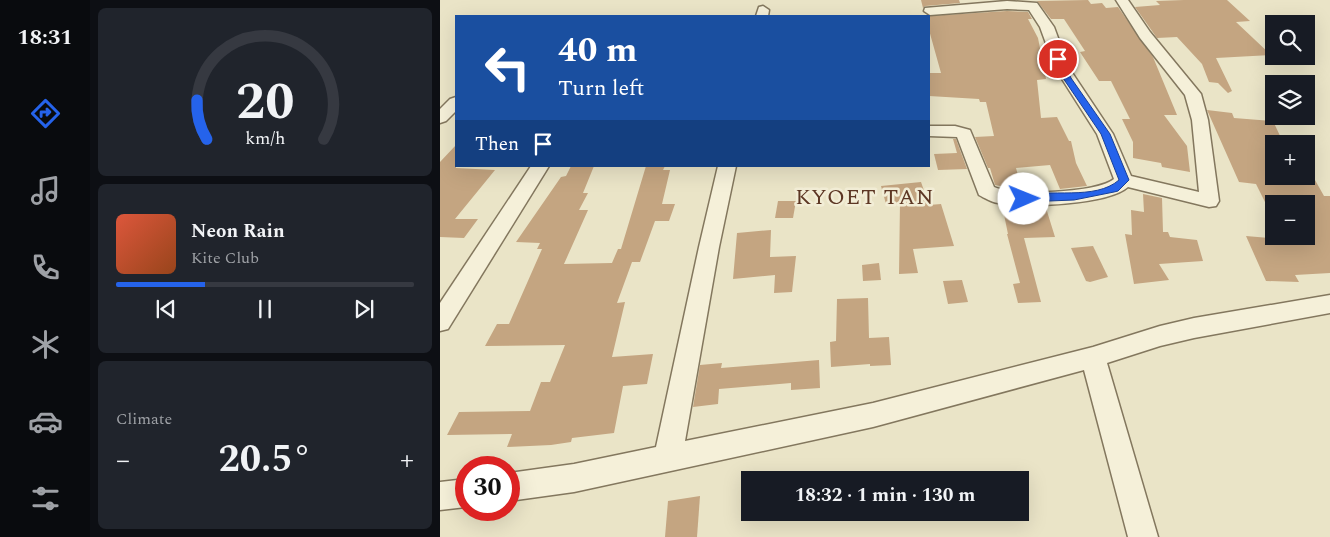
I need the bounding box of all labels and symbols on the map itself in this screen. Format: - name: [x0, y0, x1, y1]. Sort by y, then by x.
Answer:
- pin: [1037, 38, 1079, 80]
- position arrow: [997, 172, 1049, 224]
- district label: KYOET TAN: [795, 181, 935, 214]
- speed limit sign: 30: [455, 456, 520, 521]

